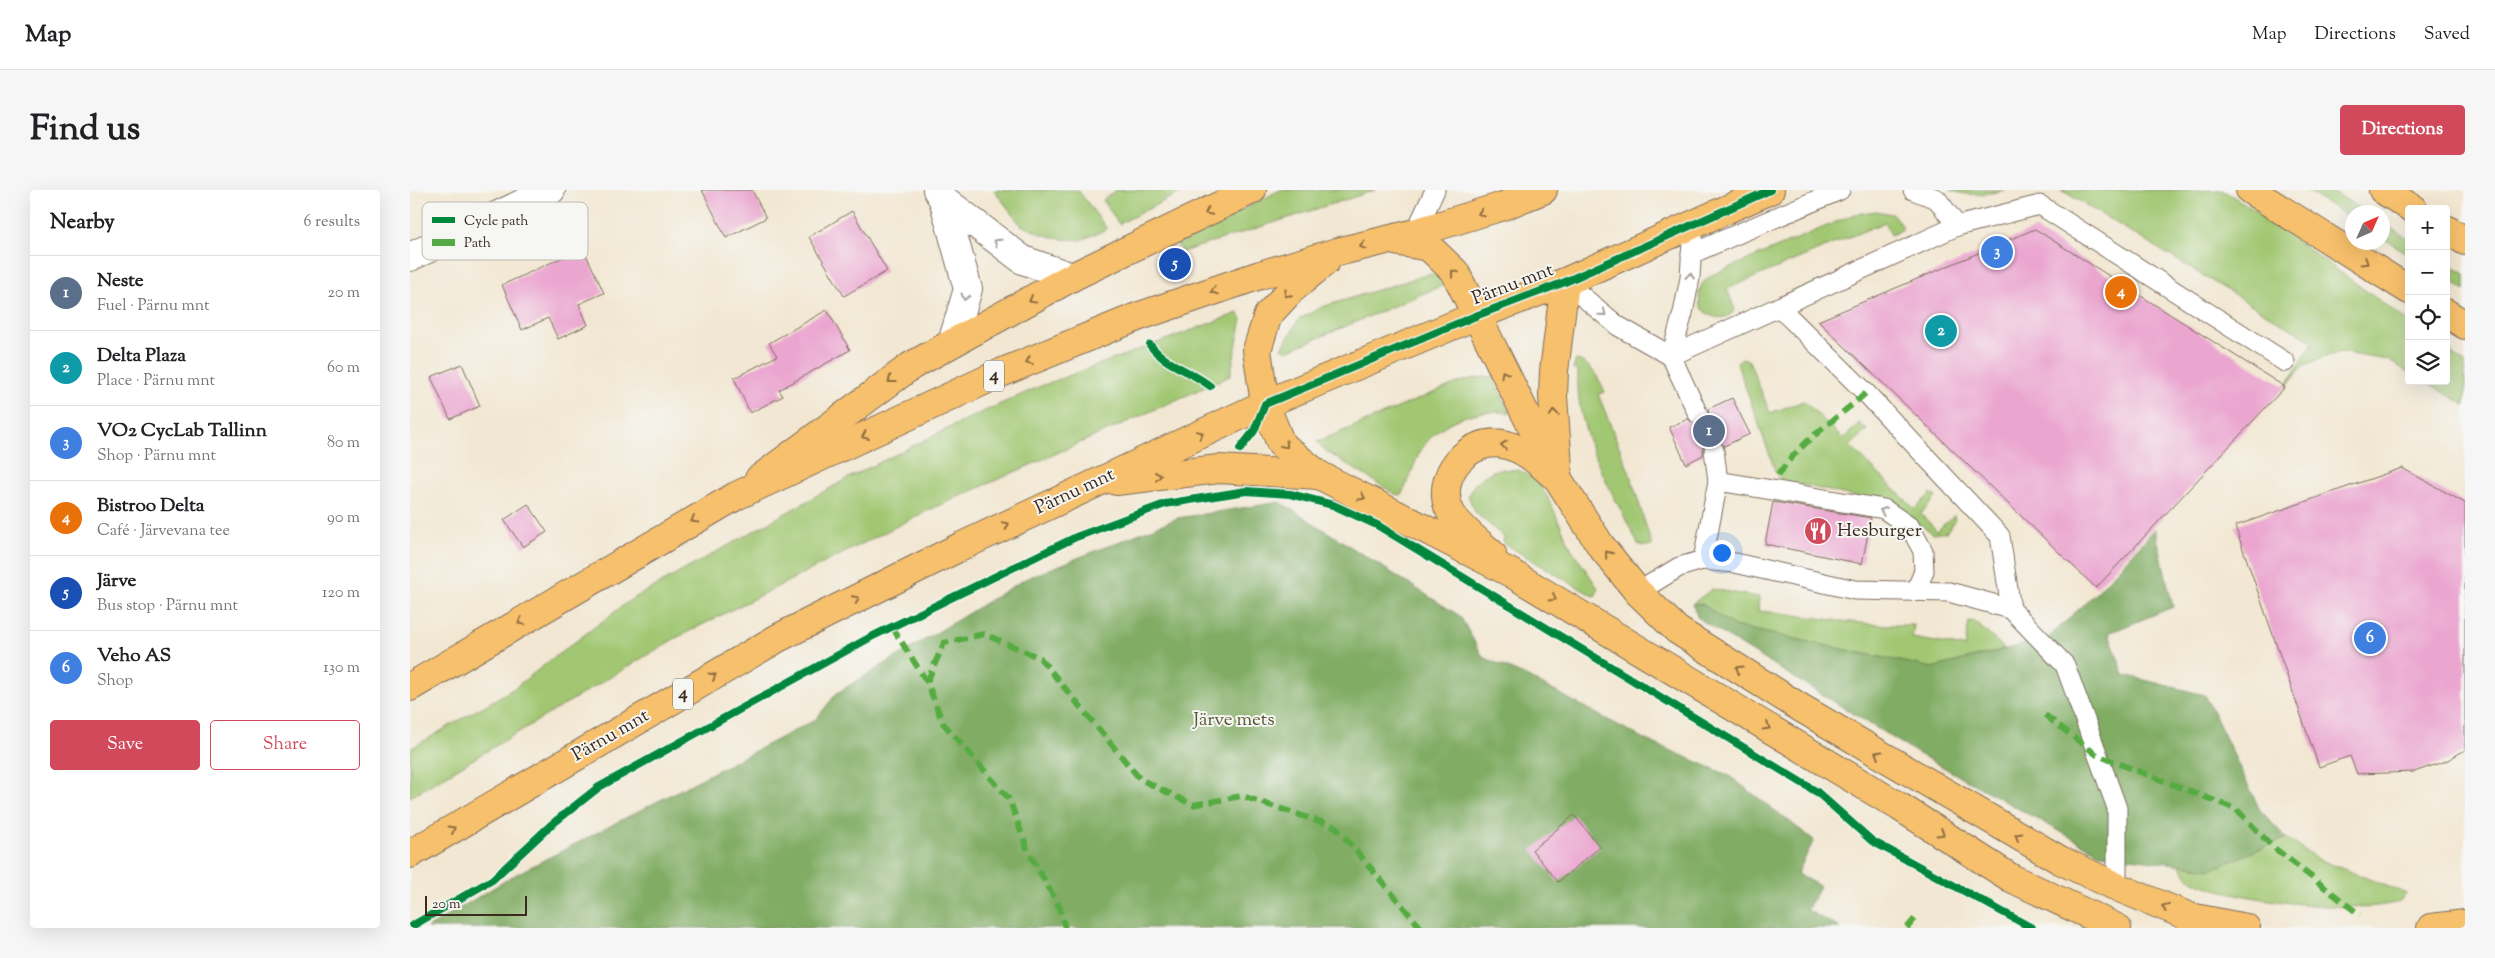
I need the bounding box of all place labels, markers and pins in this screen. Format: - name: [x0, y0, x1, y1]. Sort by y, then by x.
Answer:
- pin: 3: [1981, 233, 2013, 271]
- pin: 5: [1159, 245, 1191, 283]
- pin: 4: [2105, 273, 2137, 311]
- pin: 2: [1925, 312, 1957, 350]
- pin: 1: [1693, 412, 1725, 450]
- restaurant icon: Hesburger: [1803, 516, 1833, 546]
- place label: Hesburger: [1837, 518, 1922, 545]
- pin: 6: [2354, 619, 2386, 657]

